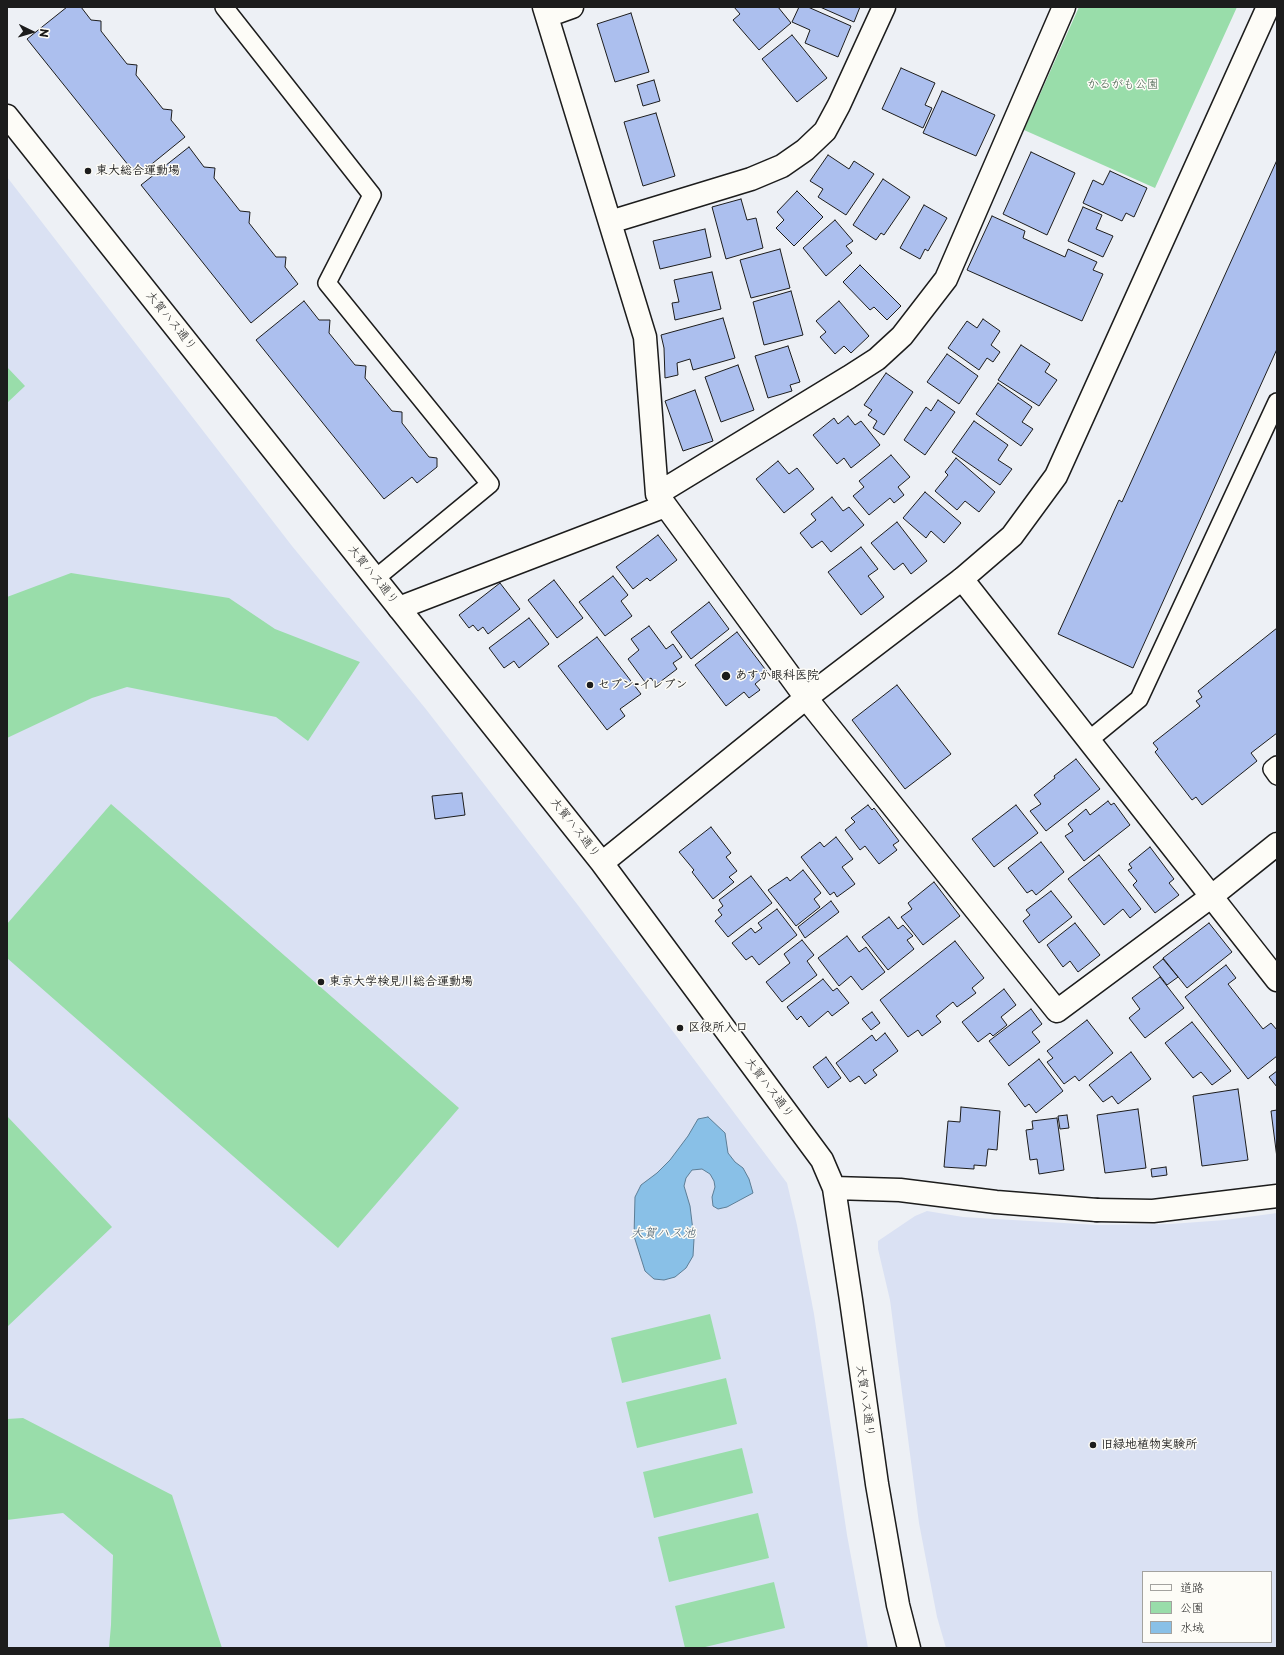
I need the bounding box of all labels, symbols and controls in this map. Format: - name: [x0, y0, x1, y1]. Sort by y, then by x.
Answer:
- north arrow: [12, 12, 52, 52]
- text: N: [36, 28, 53, 38]
- park label: かるがも公園: [1087, 78, 1159, 92]
- place label: 東大総合運動場: [96, 164, 180, 178]
- marker: 東大総合運動場: [83, 166, 93, 176]
- street label: 大賀ハス通り: [143, 288, 199, 354]
- street label: 大賀ハス通り: [345, 542, 401, 608]
- place label: あすか眼科医院: [735, 669, 819, 683]
- marker: あすか眼科医院: [720, 670, 732, 682]
- place label: セブン-イレブン: [598, 678, 688, 692]
- marker: セブン-イレブン: [585, 680, 595, 690]
- street label: 大賀ハス通り: [547, 795, 603, 861]
- place label: 東京大学検見川総合運動場: [329, 975, 473, 989]
- marker: 東京大学検見川総合運動場: [316, 977, 326, 987]
- place label: 区役所入口: [688, 1021, 748, 1035]
- marker: 区役所入口: [675, 1023, 685, 1033]
- street label: 大賀ハス通り: [742, 1055, 796, 1121]
- water label: 大賀ハス池: [631, 1225, 695, 1241]
- street label: 大賀ハス通り: [853, 1364, 877, 1438]
- place label: 旧緑地植物実験所: [1101, 1438, 1197, 1452]
- marker: 旧緑地植物実験所: [1088, 1440, 1098, 1450]
- legend: [1142, 1571, 1272, 1643]
- text: 道路: [1180, 1578, 1204, 1596]
- text: 公園: [1180, 1598, 1204, 1616]
- text: 水域: [1180, 1618, 1204, 1636]

